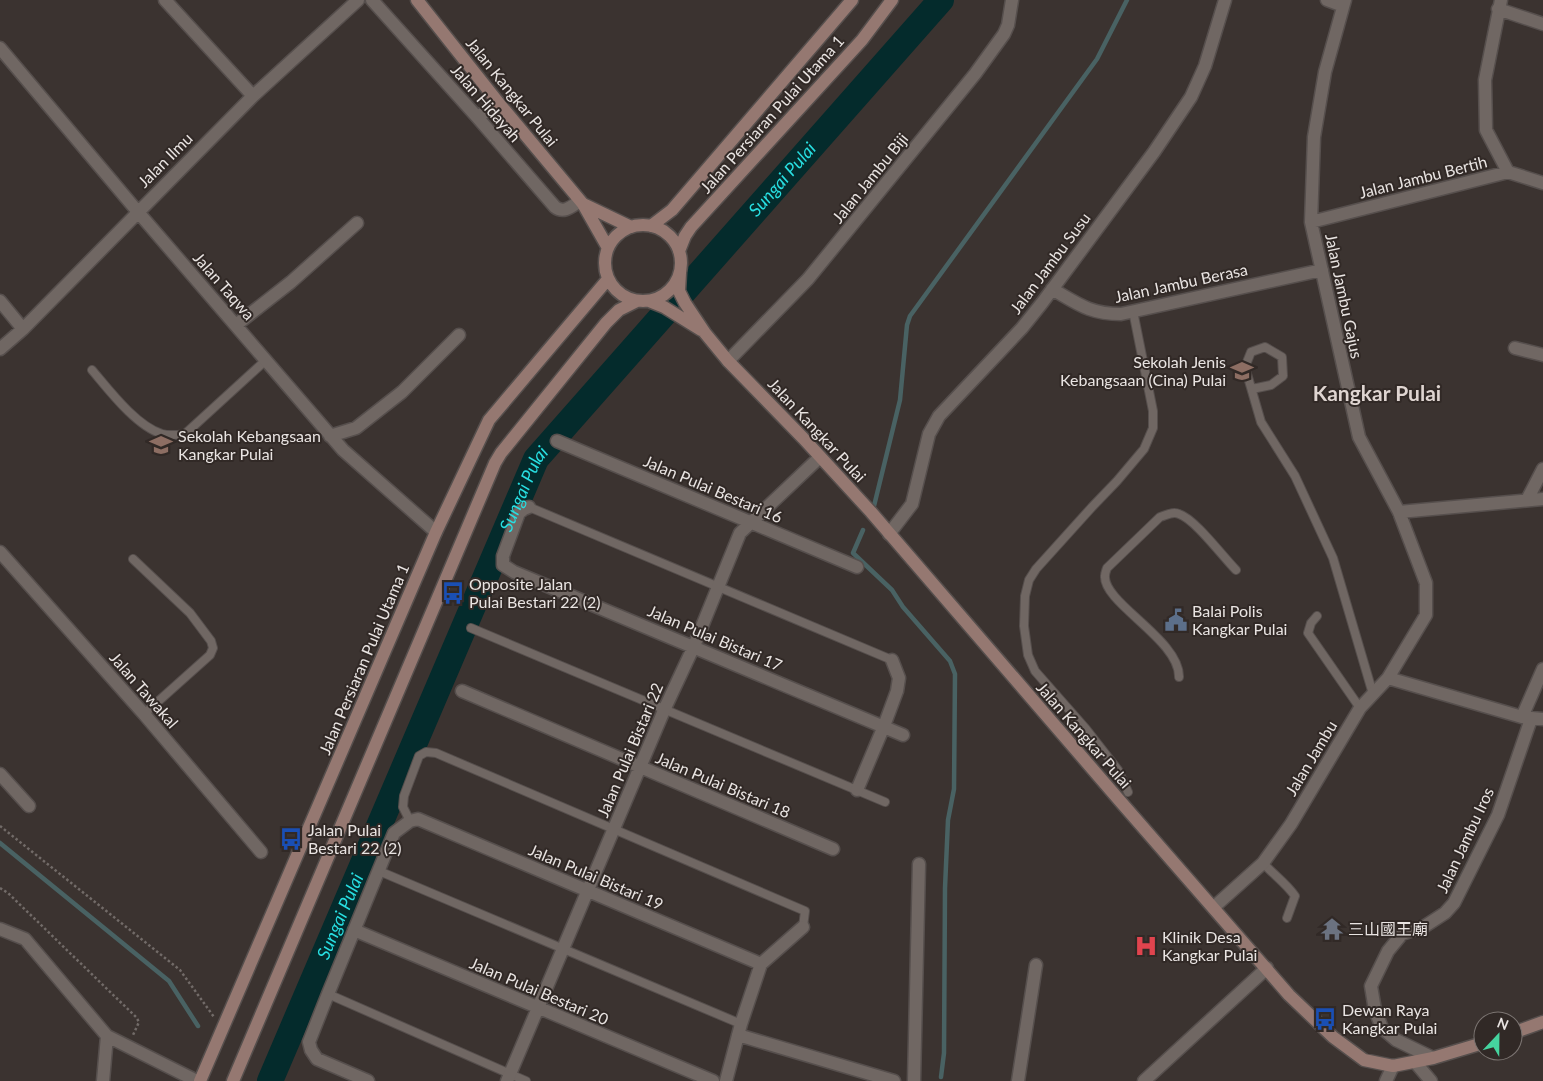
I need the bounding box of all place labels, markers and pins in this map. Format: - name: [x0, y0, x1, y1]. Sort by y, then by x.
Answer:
- place label: Sekolah Jenis Kebangsaan (Cina) Pulai: [1060, 352, 1226, 389]
- school or university icon: Sekolah Jenis Kebangsaan (Cina) Pulai: [1229, 358, 1255, 384]
- place label: Sekolah Kebangsaan Kangkar Pulai: [178, 426, 321, 463]
- school or university icon: Sekolah Kebangsaan Kangkar Pulai: [148, 432, 174, 458]
- place label: Opposite Jalan Pulai Bestari 22 (2): [469, 574, 601, 611]
- bus stop icon: Opposite Jalan Pulai Bestari 22 (2): [440, 580, 466, 606]
- place label: Balai Polis Kangkar Pulai: [1192, 601, 1287, 638]
- public building icon: Balai Polis Kangkar Pulai: [1163, 607, 1189, 633]
- place label: Jalan Pulai Bestari 22 (2): [308, 820, 402, 857]
- bus stop icon: Jalan Pulai Bestari 22 (2): [278, 826, 304, 852]
- temple icon: 三山國王廟: [1319, 916, 1345, 942]
- place label: 三山國王廟: [1348, 919, 1428, 938]
- place label: Klinik Desa Kangkar Pulai: [1162, 927, 1257, 964]
- hospital icon: Klinik Desa Kangkar Pulai: [1133, 933, 1159, 959]
- place label: Dewan Raya Kangkar Pulai: [1342, 1000, 1437, 1037]
- bus stop icon: Dewan Raya Kangkar Pulai: [1312, 1006, 1338, 1032]

